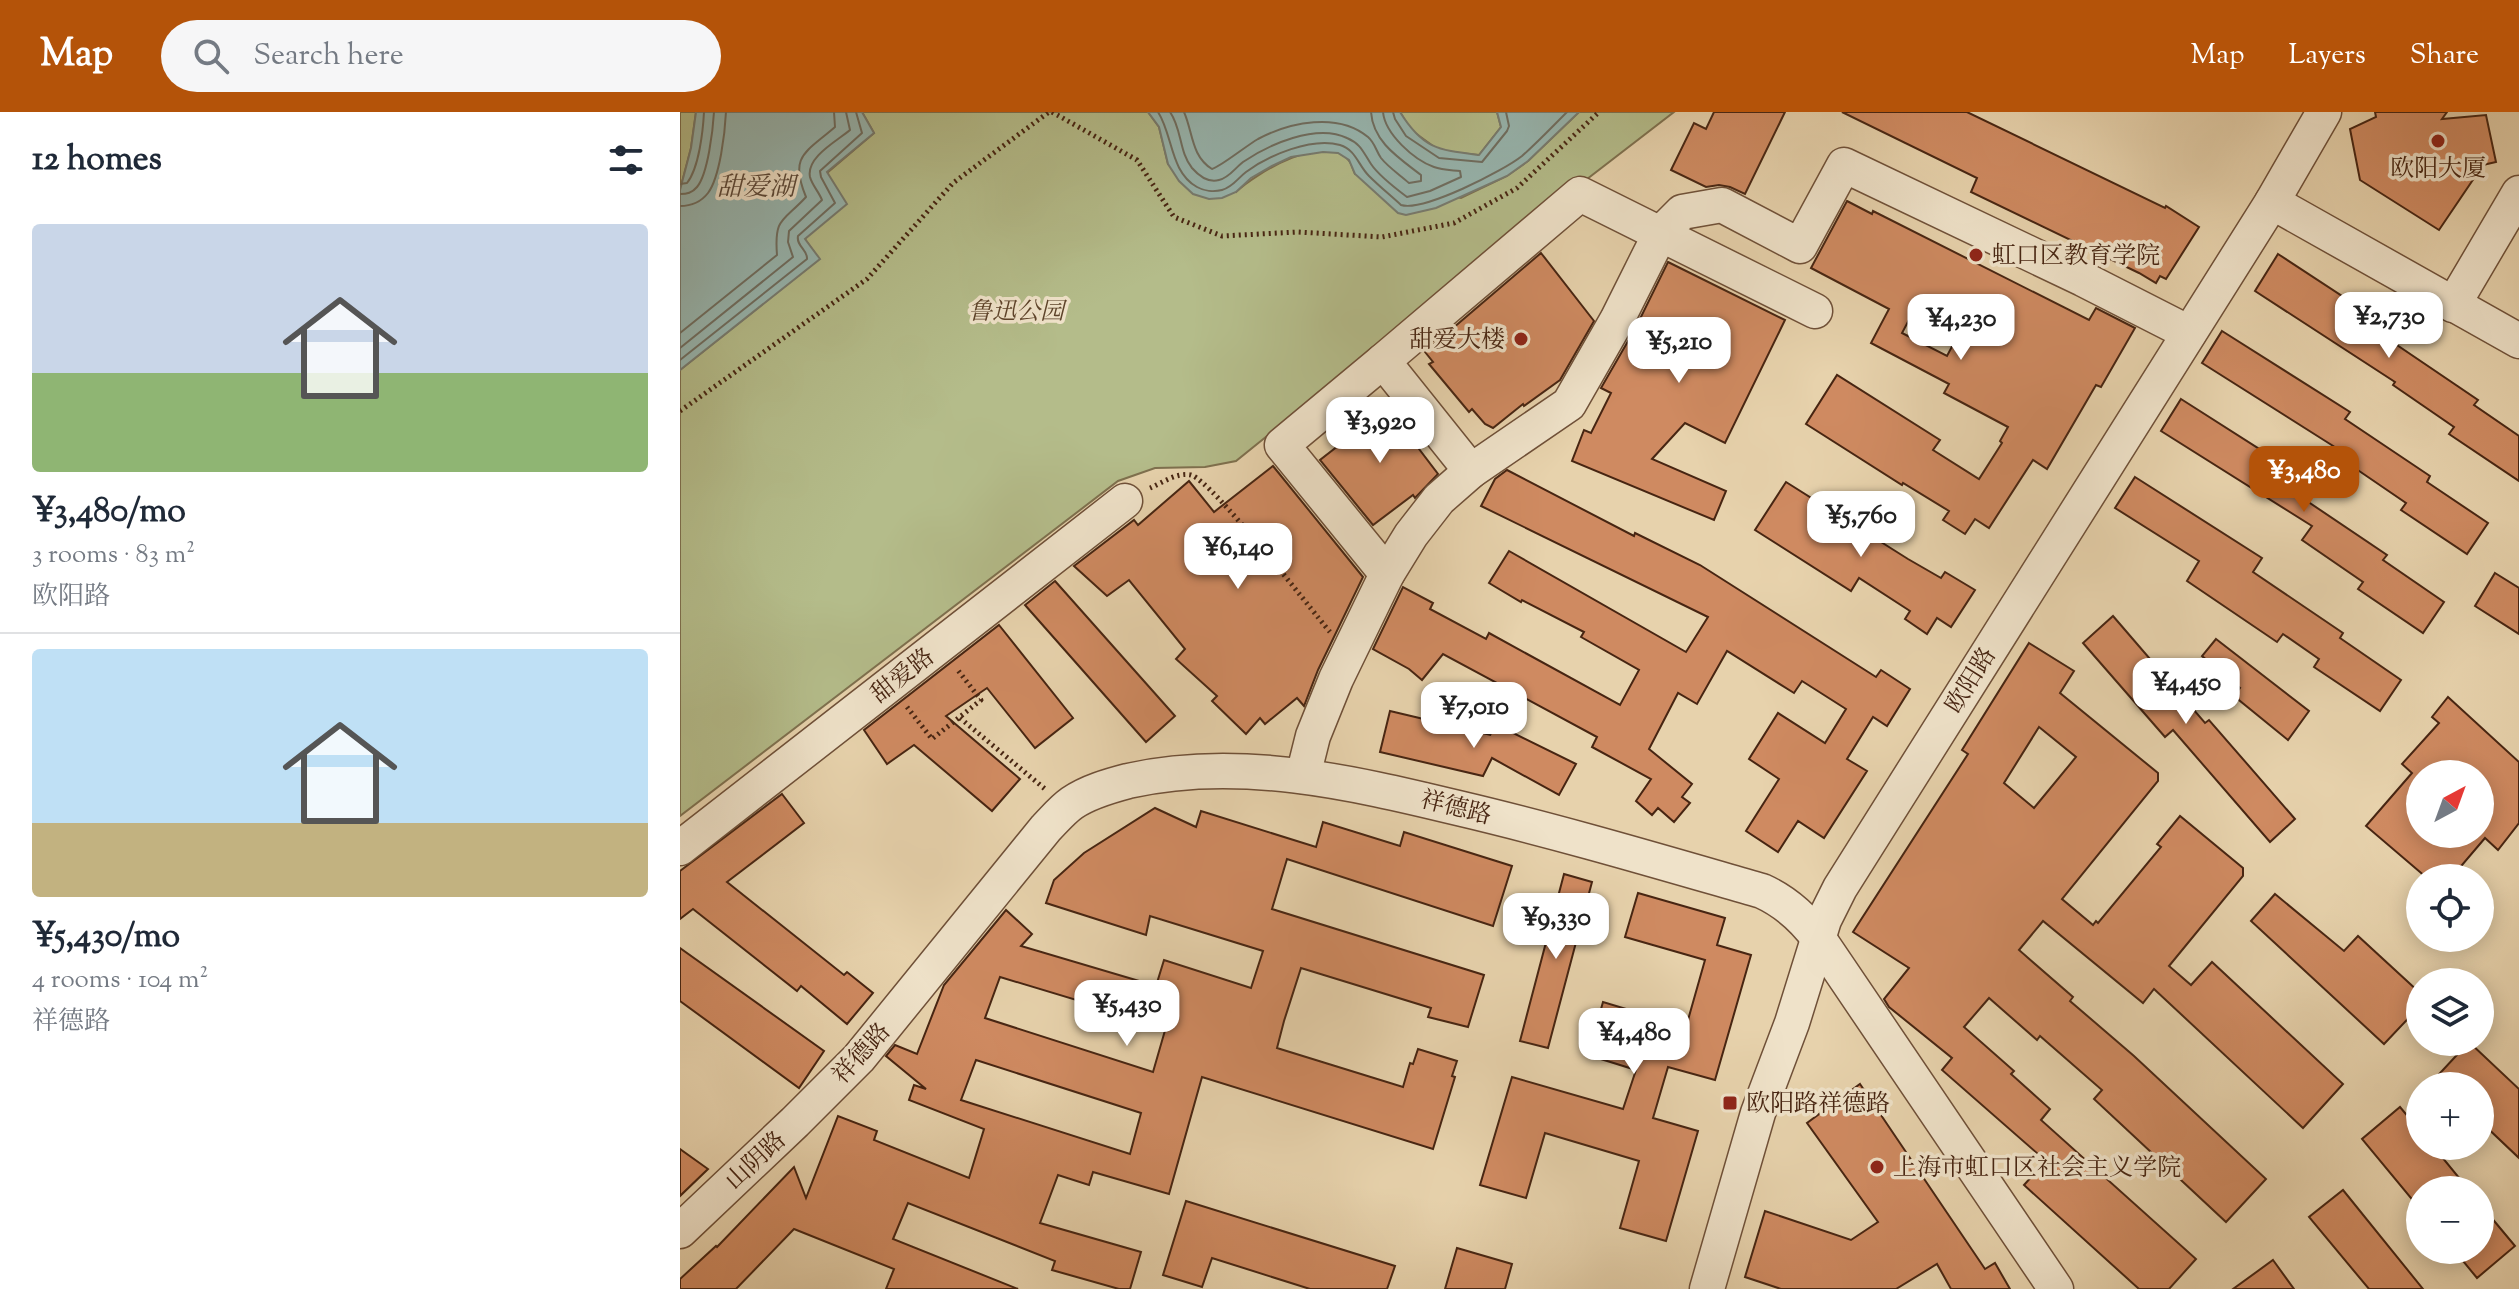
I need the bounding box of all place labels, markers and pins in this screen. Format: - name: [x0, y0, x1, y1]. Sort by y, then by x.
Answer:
- marker: 欧阳大厦: [2429, 132, 2447, 150]
- place label: 欧阳大厦: [2390, 153, 2486, 187]
- place label: 虹口区教育学院: [1992, 240, 2160, 274]
- marker: 虹口区教育学院: [1967, 246, 1985, 264]
- pin: ¥2,730: [2324, 292, 2454, 360]
- pin: ¥4,230: [1896, 294, 2026, 362]
- pin: ¥5,210: [1614, 317, 1744, 385]
- place label: 甜爱大楼: [1409, 324, 1505, 358]
- marker: 甜爱大楼: [1512, 330, 1530, 348]
- pin: ¥3,920: [1315, 397, 1445, 465]
- pin: ¥3,480: [2239, 446, 2369, 514]
- pin: ¥5,760: [1796, 491, 1926, 559]
- pin: ¥6,140: [1173, 523, 1303, 591]
- pin: ¥4,450: [2121, 658, 2251, 726]
- pin: ¥7,010: [1409, 682, 1539, 750]
- pin: ¥9,330: [1491, 893, 1621, 961]
- pin: ¥5,430: [1062, 980, 1192, 1048]
- pin: ¥4,480: [1569, 1008, 1699, 1076]
- place label: 欧阳路祥德路: [1746, 1088, 1890, 1122]
- marker: 欧阳路祥德路: [1721, 1094, 1739, 1112]
- place label: 上海市虹口区社会主义学院: [1893, 1152, 2181, 1186]
- marker: 上海市虹口区社会主义学院: [1868, 1158, 1886, 1176]

